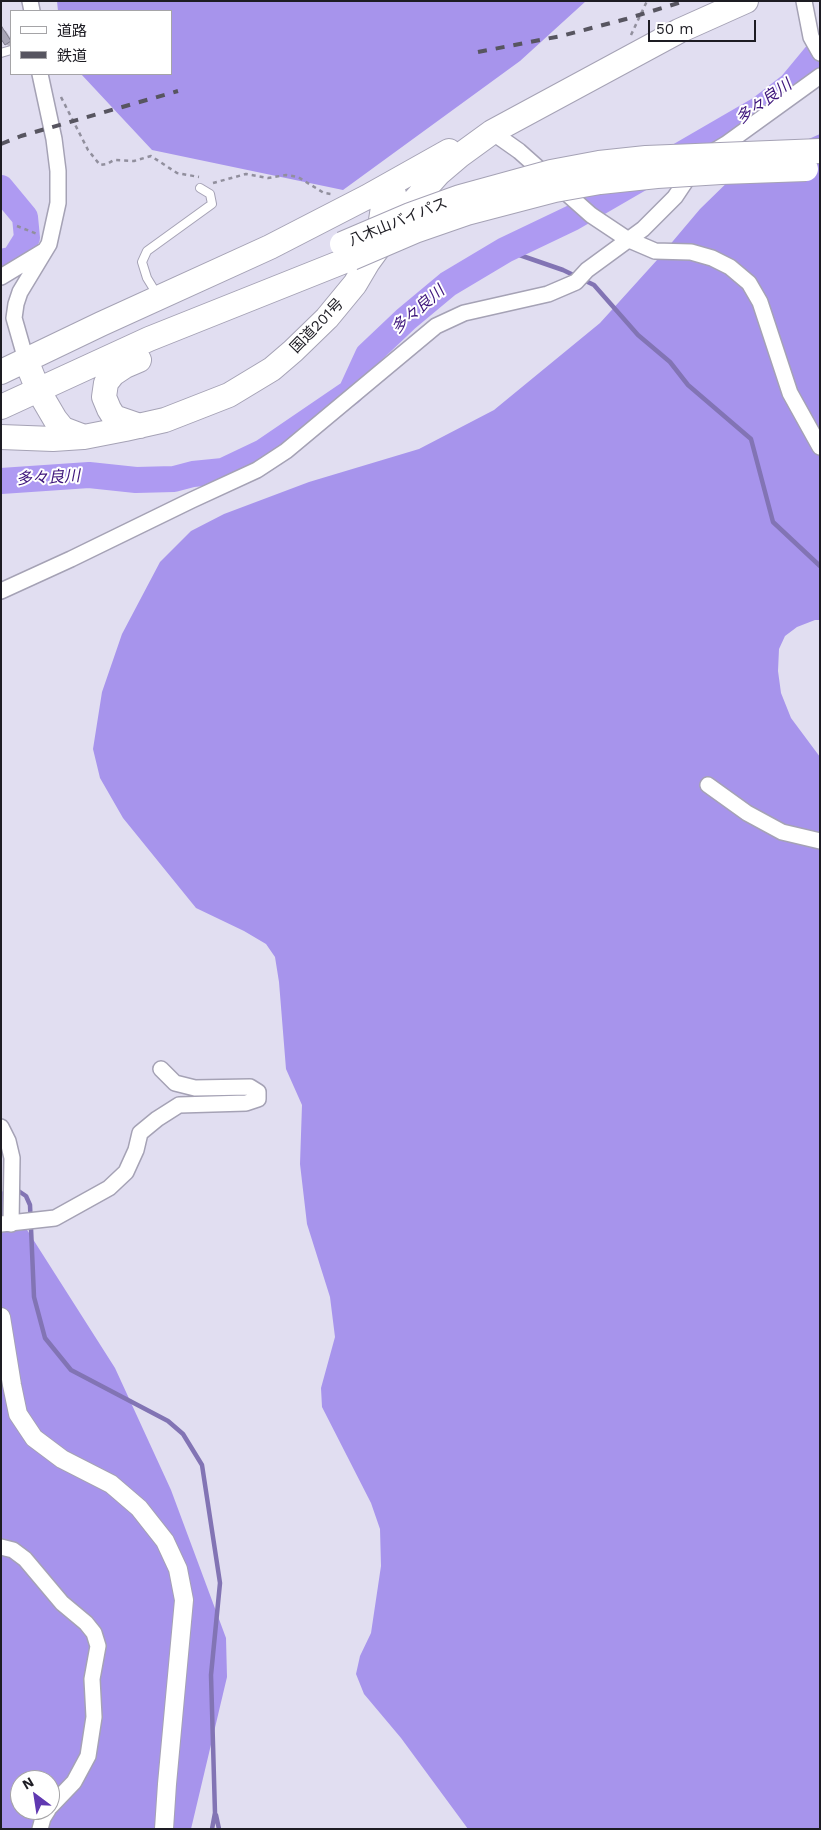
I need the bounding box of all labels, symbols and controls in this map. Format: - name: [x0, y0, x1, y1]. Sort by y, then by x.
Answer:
- legend: [10, 10, 172, 75]
- scale bar: [651, 10, 758, 42]
- text: 50 m: [656, 20, 693, 38]
- text: 道路: [57, 22, 87, 40]
- text: 鉄道: [57, 47, 87, 65]
- water label: 多々良川: [732, 75, 796, 129]
- street label: 八木山バイパス: [346, 194, 450, 250]
- water label: 多々良川: [388, 282, 448, 338]
- street label: 国道201号: [287, 295, 347, 357]
- water label: 多々良川: [16, 467, 80, 489]
- north arrow: [10, 1770, 60, 1820]
- text: N: [19, 1773, 36, 1793]

